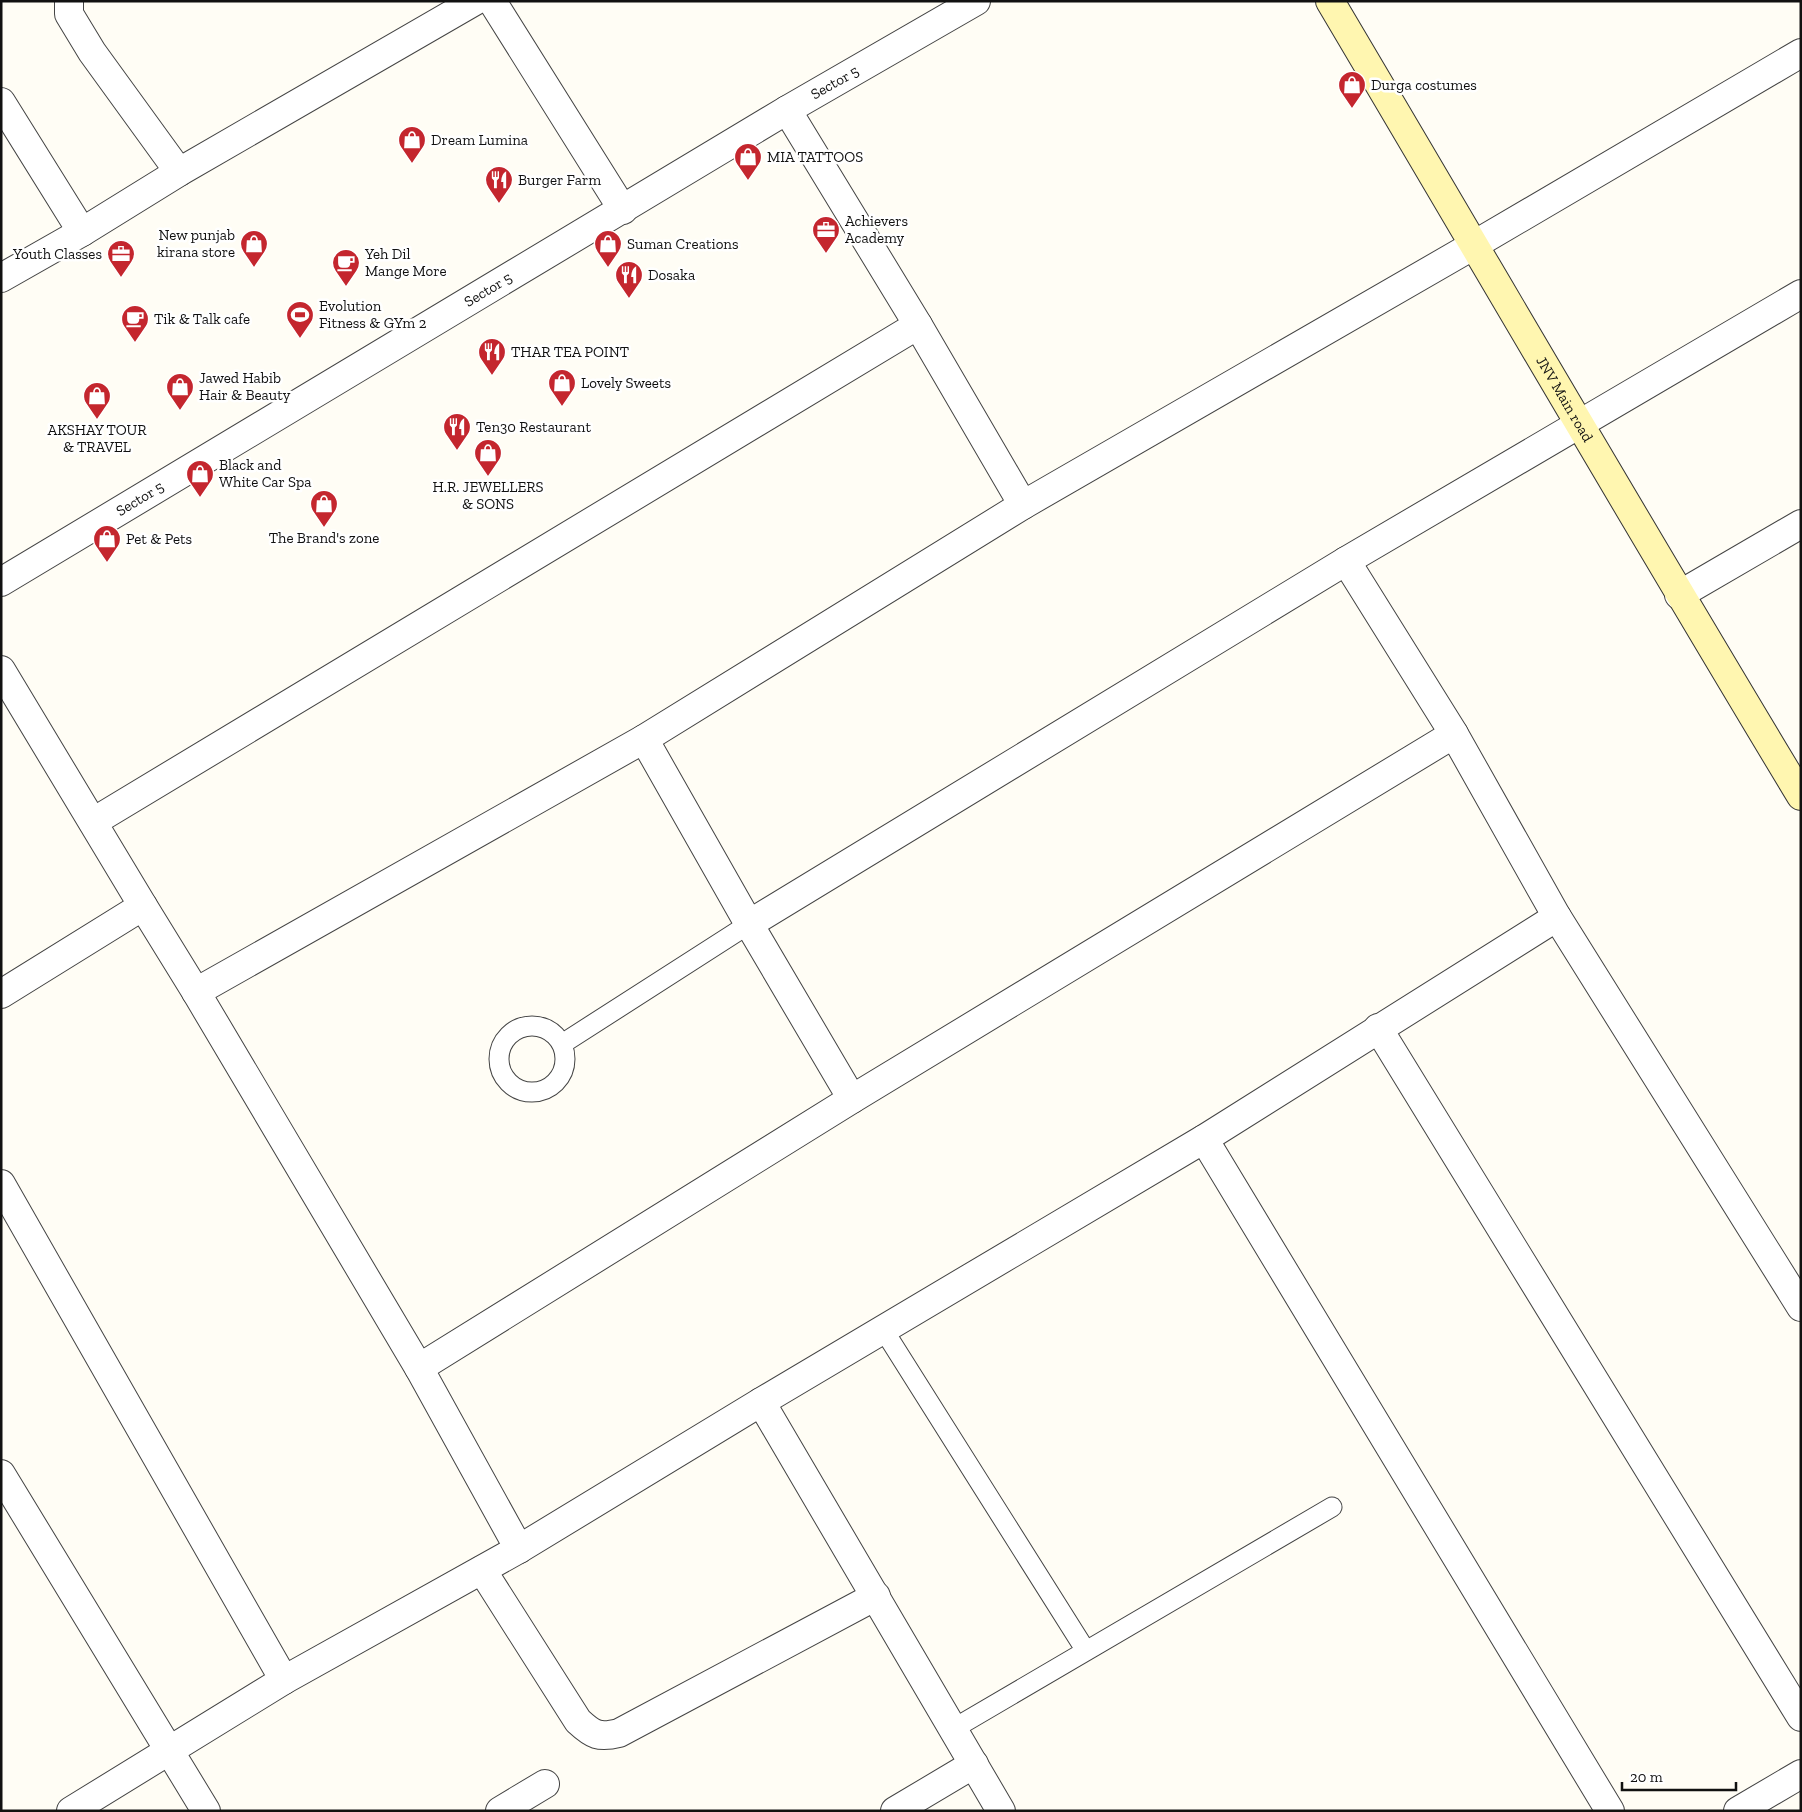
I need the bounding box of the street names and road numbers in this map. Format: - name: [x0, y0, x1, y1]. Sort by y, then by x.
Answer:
- street label: Sector 5: [808, 61, 862, 103]
- street label: Sector 5: [461, 268, 515, 311]
- street label: JNV Main road: [1532, 353, 1597, 446]
- street label: Sector 5: [113, 477, 167, 520]

